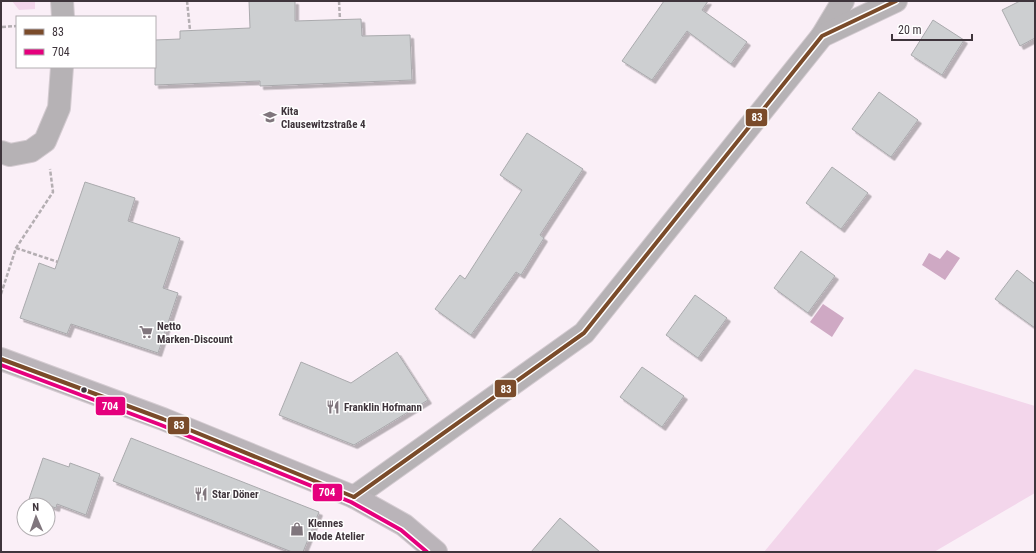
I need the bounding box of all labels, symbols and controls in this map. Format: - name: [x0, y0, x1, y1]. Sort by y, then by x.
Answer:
- legend: [16, 16, 156, 68]
- scale bar: [892, 16, 972, 42]
- text: 20 m: [898, 23, 922, 37]
- text: 83: [52, 25, 64, 39]
- text: 704: [52, 45, 70, 59]
- place label: Kita Clausewitzstraße 4: [281, 105, 366, 131]
- line badge: 83: [745, 108, 768, 127]
- school or university icon: Kita Clausewitzstraße 4: [262, 109, 278, 125]
- text: 83: [751, 111, 763, 124]
- place label: Netto Marken-Discount: [157, 320, 233, 346]
- supermarket icon: Netto Marken-Discount: [138, 324, 154, 340]
- line badge: 83: [494, 379, 517, 398]
- text: 83: [500, 383, 512, 396]
- unlabelled marker: [79, 385, 89, 395]
- line badge: 704: [95, 396, 126, 416]
- restaurant icon: Franklin Hofmann: [325, 399, 341, 415]
- text: 704: [102, 400, 119, 413]
- place label: Franklin Hofmann: [344, 401, 422, 414]
- line badge: 83: [167, 416, 190, 435]
- text: 83: [173, 419, 185, 432]
- line badge: 704: [312, 483, 343, 502]
- restaurant icon: Star Döner: [193, 486, 209, 502]
- text: 704: [319, 486, 336, 499]
- place label: Star Döner: [212, 488, 259, 501]
- north arrow: [16, 497, 56, 537]
- text: N: [32, 501, 40, 514]
- place label: Klennes Mode Atelier: [308, 517, 365, 543]
- shop icon: Klennes Mode Atelier: [289, 521, 305, 537]

